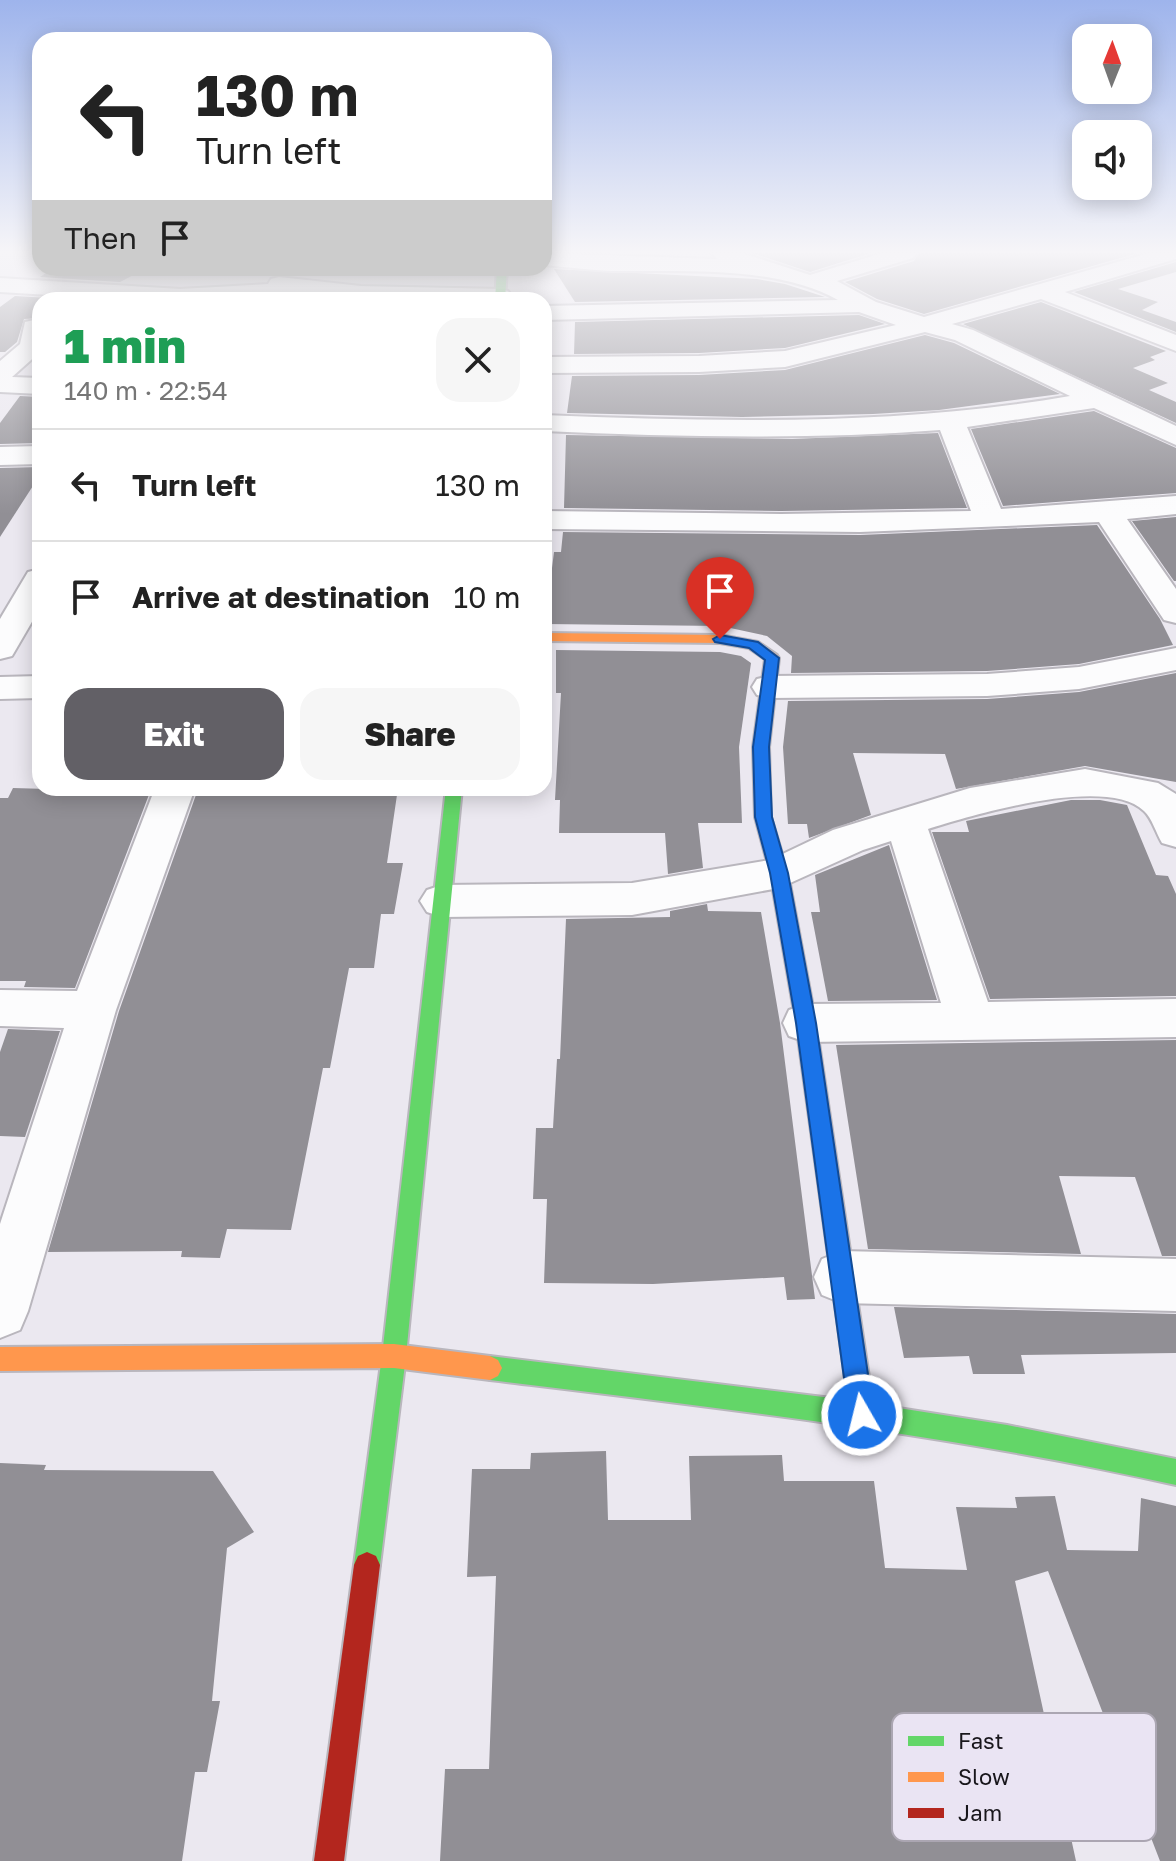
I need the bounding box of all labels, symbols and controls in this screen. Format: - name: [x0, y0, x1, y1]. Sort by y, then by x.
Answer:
- north arrow: [1072, 24, 1152, 104]
- map controls: [1072, 24, 1152, 200]
- text: 130 m: [196, 61, 358, 128]
- icon: left: [64, 64, 168, 168]
- button: sound: [1072, 120, 1152, 200]
- text: Turn left: [196, 129, 342, 172]
- icon: arrive: [153, 216, 197, 260]
- text: Then: [64, 220, 137, 256]
- text: 1 min: [64, 316, 186, 374]
- button: close: [436, 318, 520, 402]
- text: 140 m · 22:54: [64, 375, 228, 406]
- icon: left: [64, 463, 108, 507]
- text: Turn left: [132, 467, 257, 503]
- text: 130 m: [435, 467, 520, 503]
- pin: [686, 557, 754, 639]
- icon: arrive: [698, 569, 742, 613]
- icon: arrive: [64, 575, 108, 619]
- text: Arrive at destination: [132, 579, 429, 615]
- text: 10 m: [453, 579, 521, 615]
- button: Exit: [64, 688, 284, 780]
- button: Share: [300, 688, 520, 780]
- position arrow: [820, 1373, 904, 1457]
- legend: [892, 1713, 1156, 1841]
- text: Fast: [958, 1727, 1004, 1754]
- text: Slow: [958, 1763, 1010, 1790]
- text: Jam: [958, 1799, 1002, 1826]

